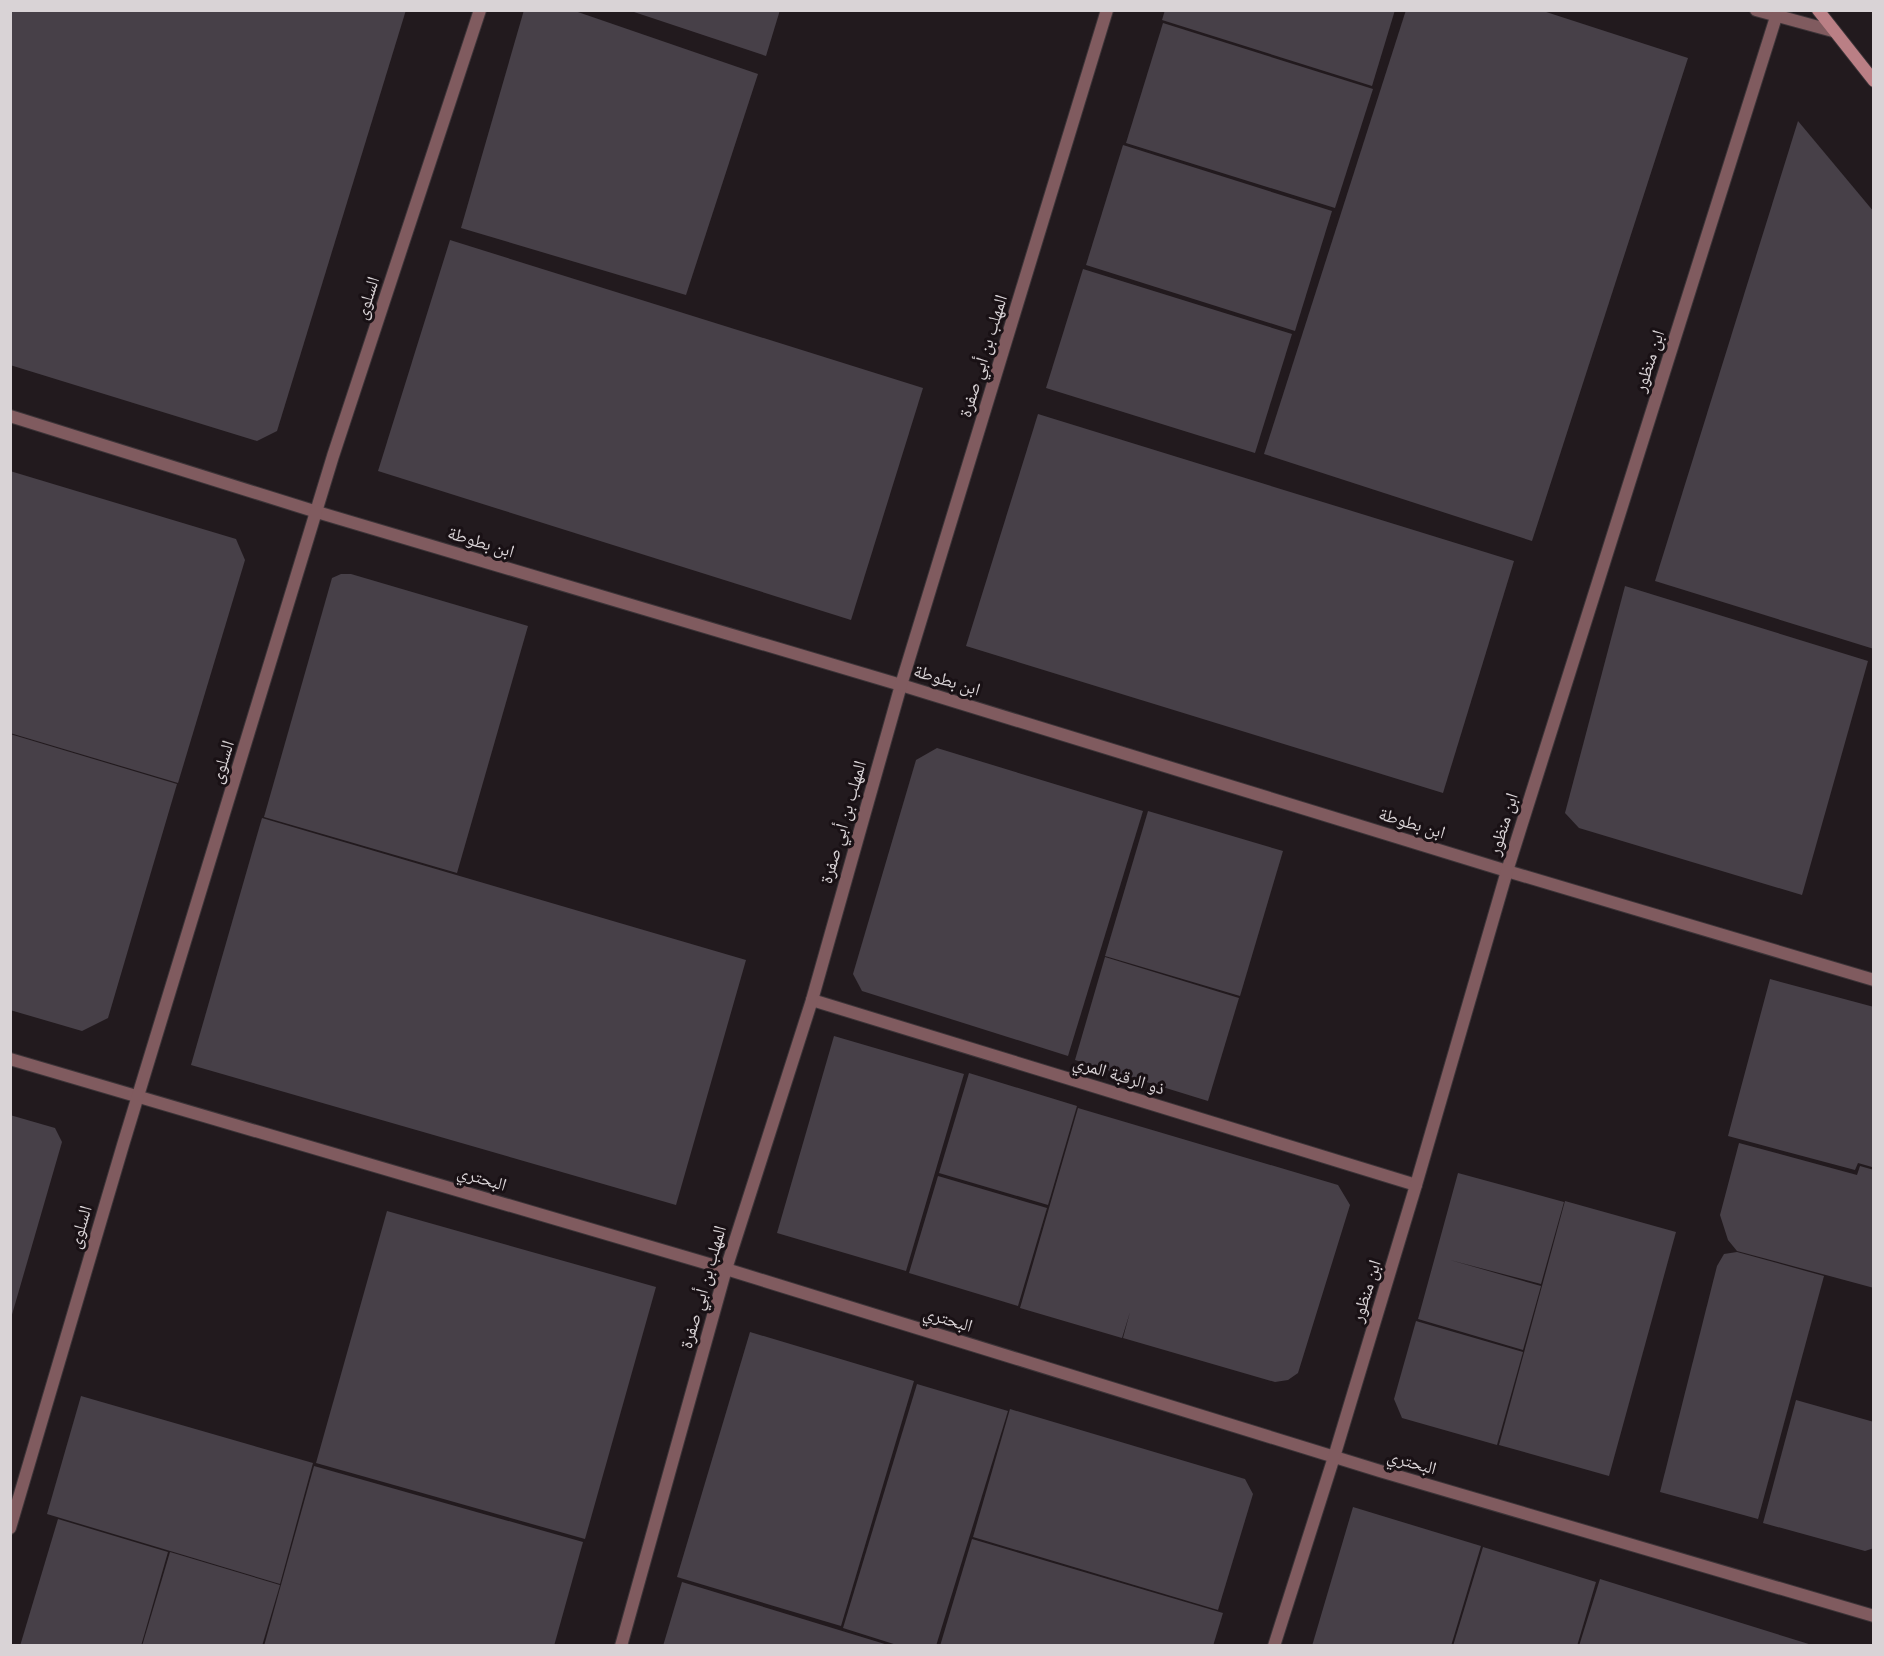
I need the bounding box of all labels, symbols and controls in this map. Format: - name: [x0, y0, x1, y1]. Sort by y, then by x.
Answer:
- street label: السلوى: [349, 273, 384, 322]
- street label: المهلب بن أبي صفرة: [953, 292, 1016, 421]
- street label: ابن منظور: [1627, 327, 1669, 396]
- street label: ابن بطوطة: [445, 520, 517, 563]
- street label: ابن بطوطة: [911, 658, 983, 701]
- street label: السلوى: [204, 737, 239, 786]
- street label: المهلب بن أبي صفرة: [814, 758, 875, 887]
- street label: ابن منظور: [1482, 790, 1523, 859]
- street label: ابن بطوطة: [1376, 801, 1448, 844]
- street label: ذو الرقبة المري: [1069, 1050, 1168, 1103]
- street label: البحتري: [454, 1159, 510, 1199]
- street label: السلوى: [62, 1203, 97, 1251]
- street label: المهلب بن أبي صفرة: [674, 1223, 735, 1352]
- street label: ابن منظور: [1345, 1257, 1386, 1326]
- street label: البحتري: [920, 1300, 976, 1340]
- street label: البحتري: [1384, 1444, 1439, 1483]

